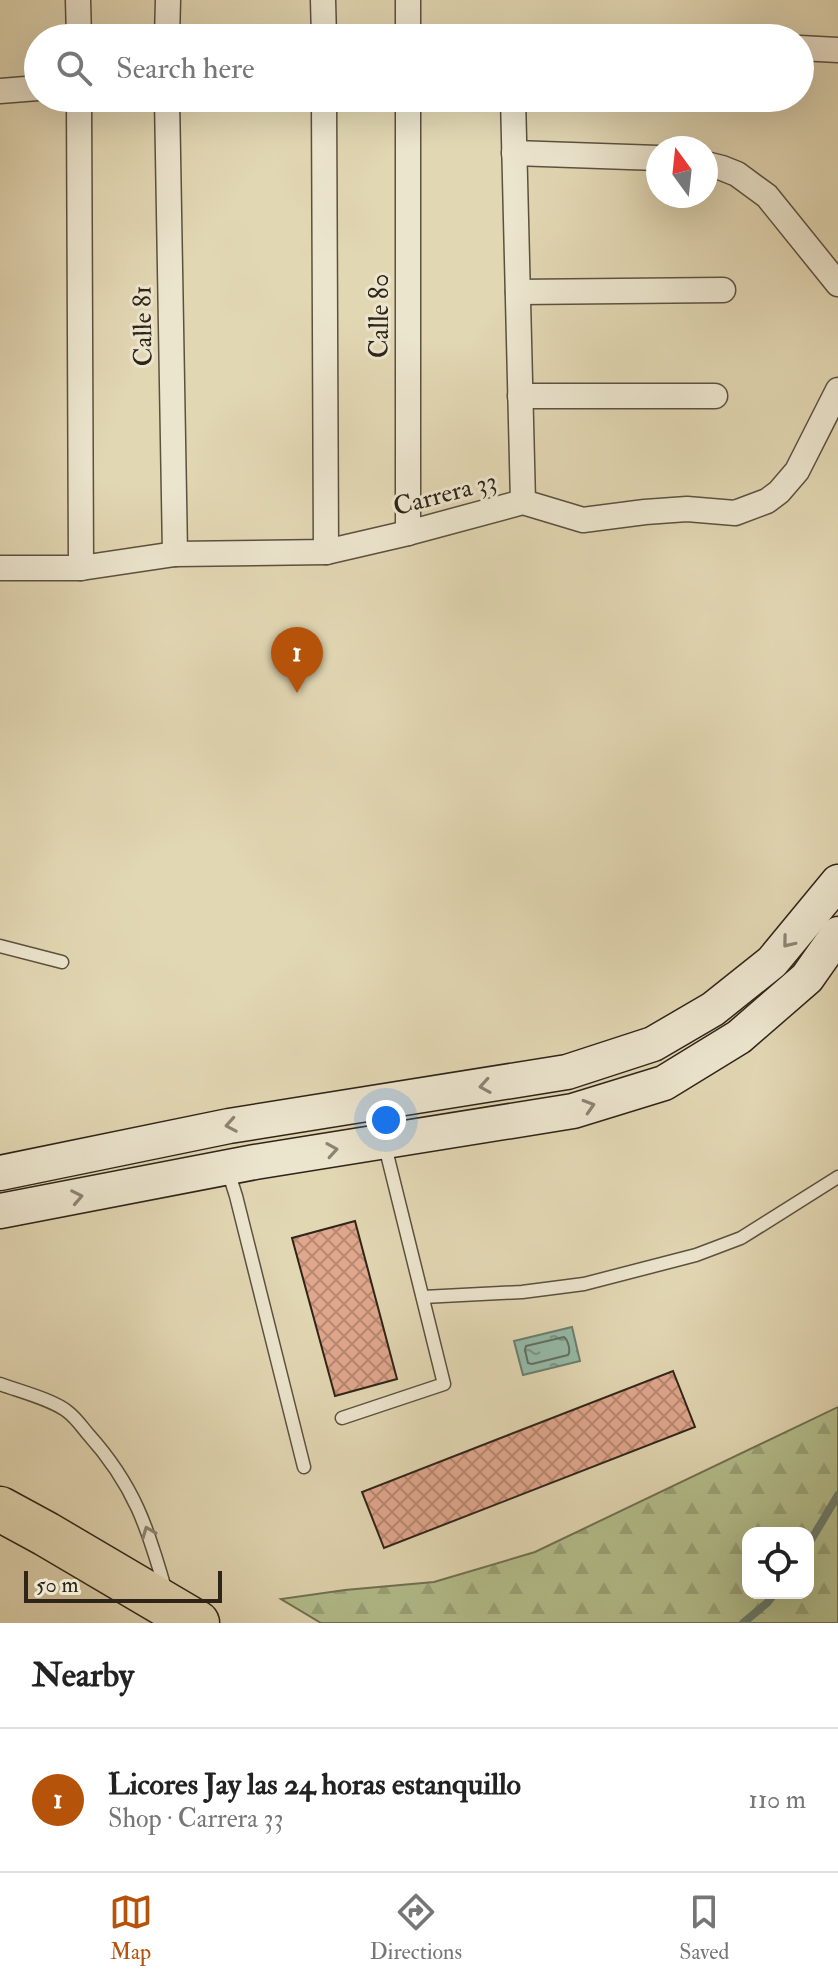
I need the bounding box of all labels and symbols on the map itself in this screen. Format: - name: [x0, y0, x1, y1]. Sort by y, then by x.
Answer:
- north arrow: [646, 136, 718, 208]
- street label: Calle 80: [364, 274, 396, 358]
- street label: Calle 81: [126, 285, 160, 367]
- street label: Carrera 33: [390, 465, 500, 523]
- pin: 1: [271, 627, 323, 693]
- one-way arrow: [783, 933, 798, 947]
- one-way arrow: [478, 1076, 492, 1093]
- one-way arrow: [581, 1099, 595, 1115]
- your location: [366, 1100, 406, 1140]
- one-way arrow: [225, 1116, 238, 1133]
- one-way arrow: [326, 1142, 339, 1159]
- one-way arrow: [70, 1189, 83, 1206]
- one-way arrow: [141, 1526, 158, 1540]
- scale bar: [24, 1567, 222, 1603]

